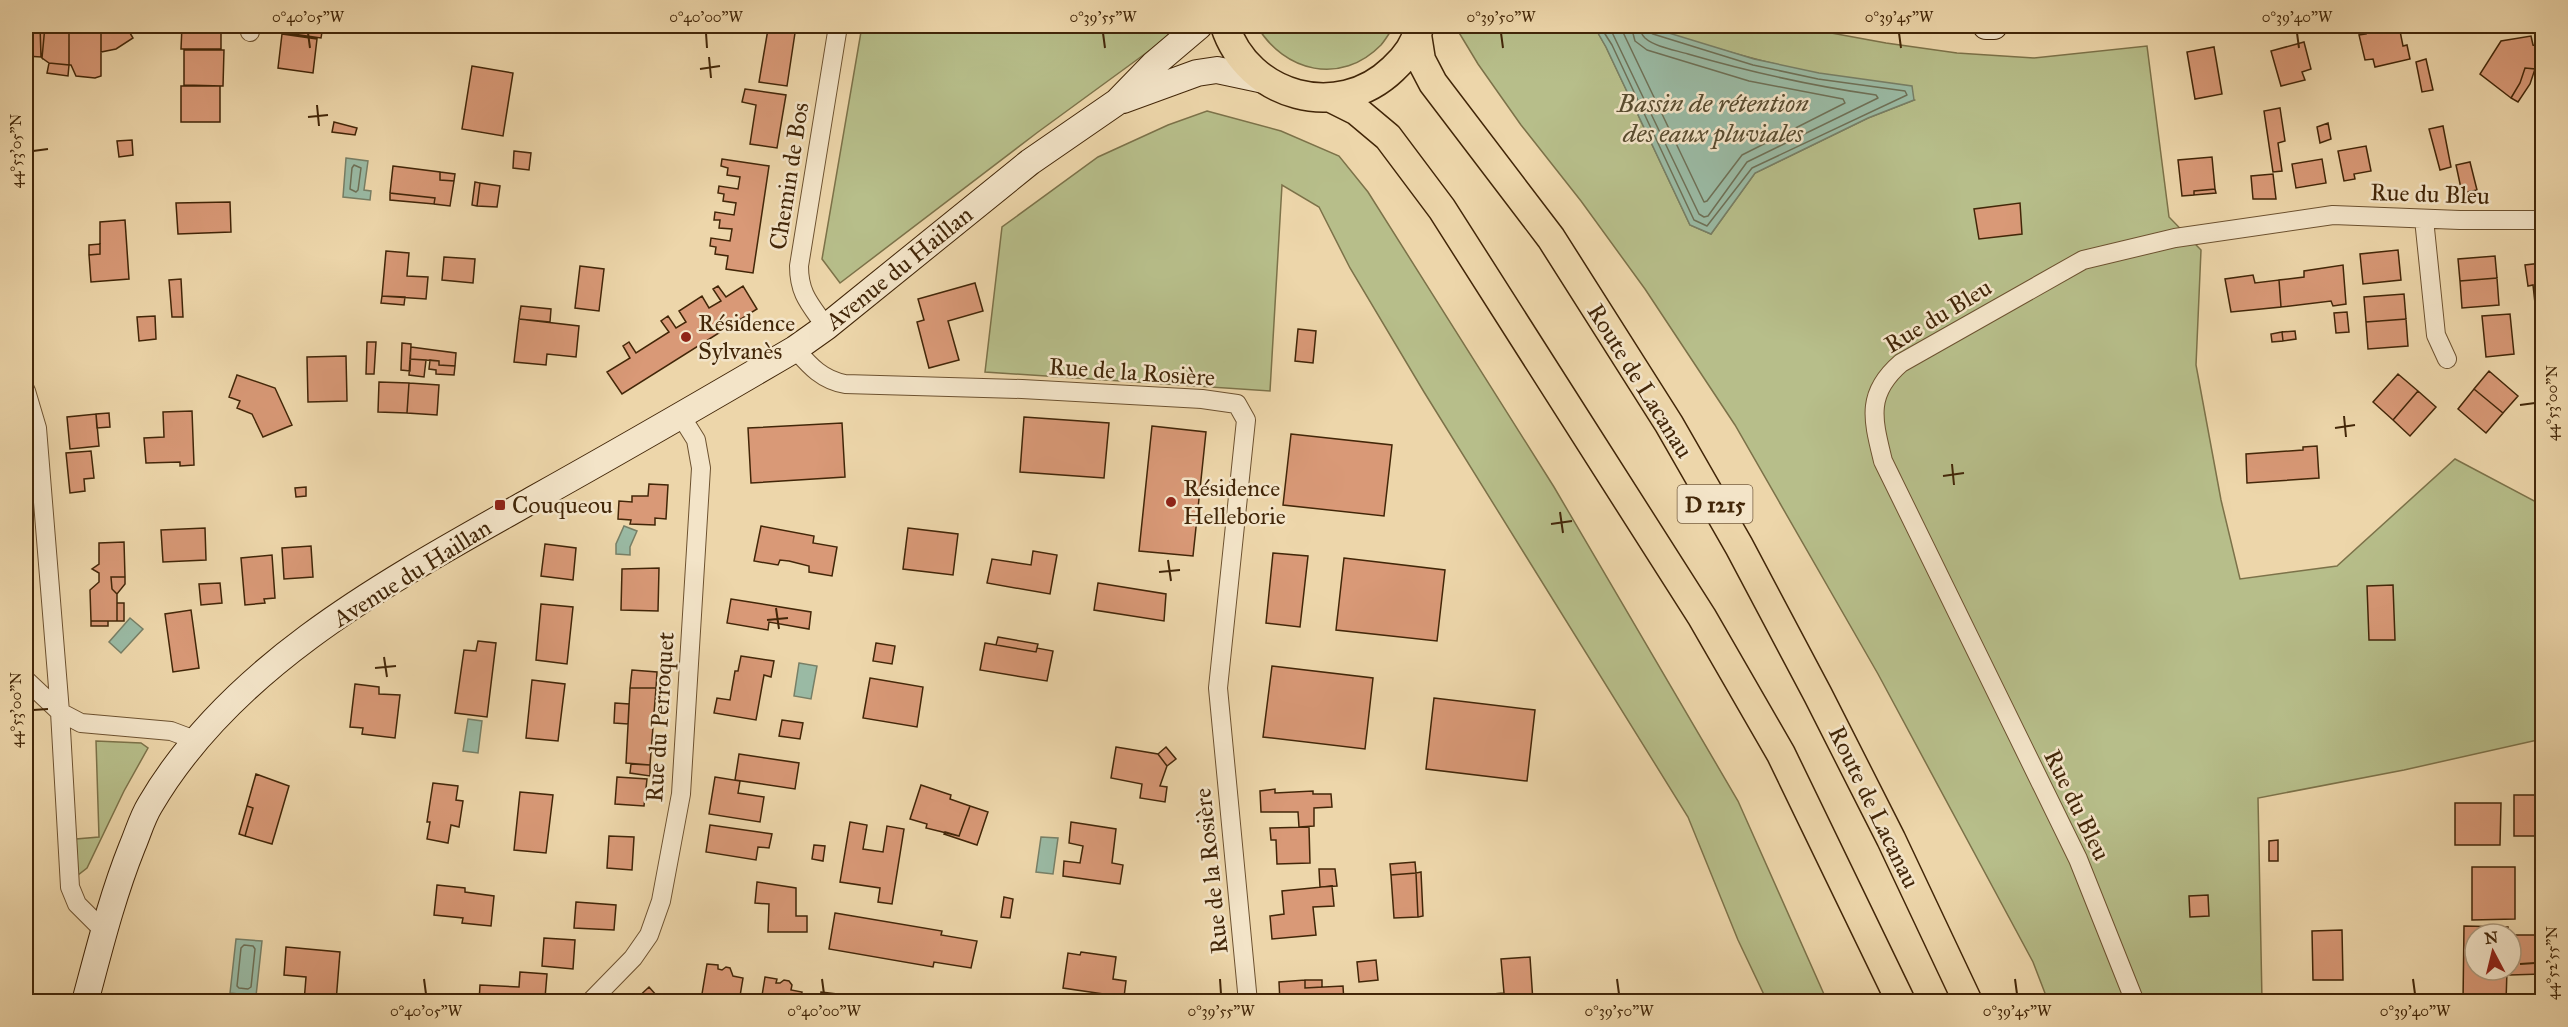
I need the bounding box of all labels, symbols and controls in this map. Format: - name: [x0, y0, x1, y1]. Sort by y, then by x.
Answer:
- text: 0°40'05"W: [272, 8, 345, 26]
- text: 0°40'00"W: [669, 8, 744, 26]
- text: 0°39'55"W: [1069, 8, 1137, 26]
- text: 0°39'50"W: [1467, 8, 1536, 26]
- text: 0°39'45"W: [1865, 8, 1934, 26]
- text: 0°39'40"W: [2262, 8, 2333, 26]
- water label: Bassin de rétention des eaux pluviales: [1616, 87, 1809, 150]
- street label: Chemin de Bos: [763, 100, 815, 252]
- text: 44°53'05"N: [7, 114, 25, 188]
- street label: Rue du Bleu: [2370, 177, 2491, 211]
- street label: Avenue du Haillan: [819, 199, 979, 337]
- street label: Rue du Bleu: [1879, 272, 1997, 360]
- street label: Route de Lacanau: [1580, 298, 1700, 464]
- place label: Résidence Sylvanès: [698, 308, 795, 366]
- marker: Résidence Sylvanès: [679, 330, 693, 344]
- street label: Rue de la Rosière: [1048, 351, 1216, 393]
- text: 44°53'00"N: [2543, 365, 2561, 441]
- place label: Résidence Helleborie: [1183, 473, 1286, 531]
- road number: D 1215: [1678, 485, 1752, 523]
- place label: Couqueou: [512, 490, 613, 520]
- marker: Résidence Helleborie: [1164, 495, 1178, 509]
- marker: Couqueou: [493, 498, 507, 512]
- street label: Avenue du Haillan: [327, 512, 497, 634]
- street label: Rue du Perroquet: [639, 630, 681, 803]
- text: 44°53'00"N: [7, 672, 25, 748]
- street label: Route de Lacanau: [1822, 721, 1926, 893]
- street label: Rue du Bleu: [2037, 745, 2117, 866]
- street label: Rue de la Rosière: [1187, 787, 1235, 955]
- north arrow: [2463, 922, 2523, 982]
- text: 44°52'55"N: [2543, 926, 2561, 1000]
- text: N: [2483, 927, 2500, 948]
- text: 0°40'05"W: [390, 1002, 463, 1020]
- text: 0°40'00"W: [787, 1002, 862, 1020]
- text: 0°39'55"W: [1187, 1002, 1255, 1020]
- text: 0°39'50"W: [1585, 1002, 1654, 1020]
- text: 0°39'45"W: [1983, 1002, 2052, 1020]
- text: 0°39'40"W: [2380, 1002, 2451, 1020]

